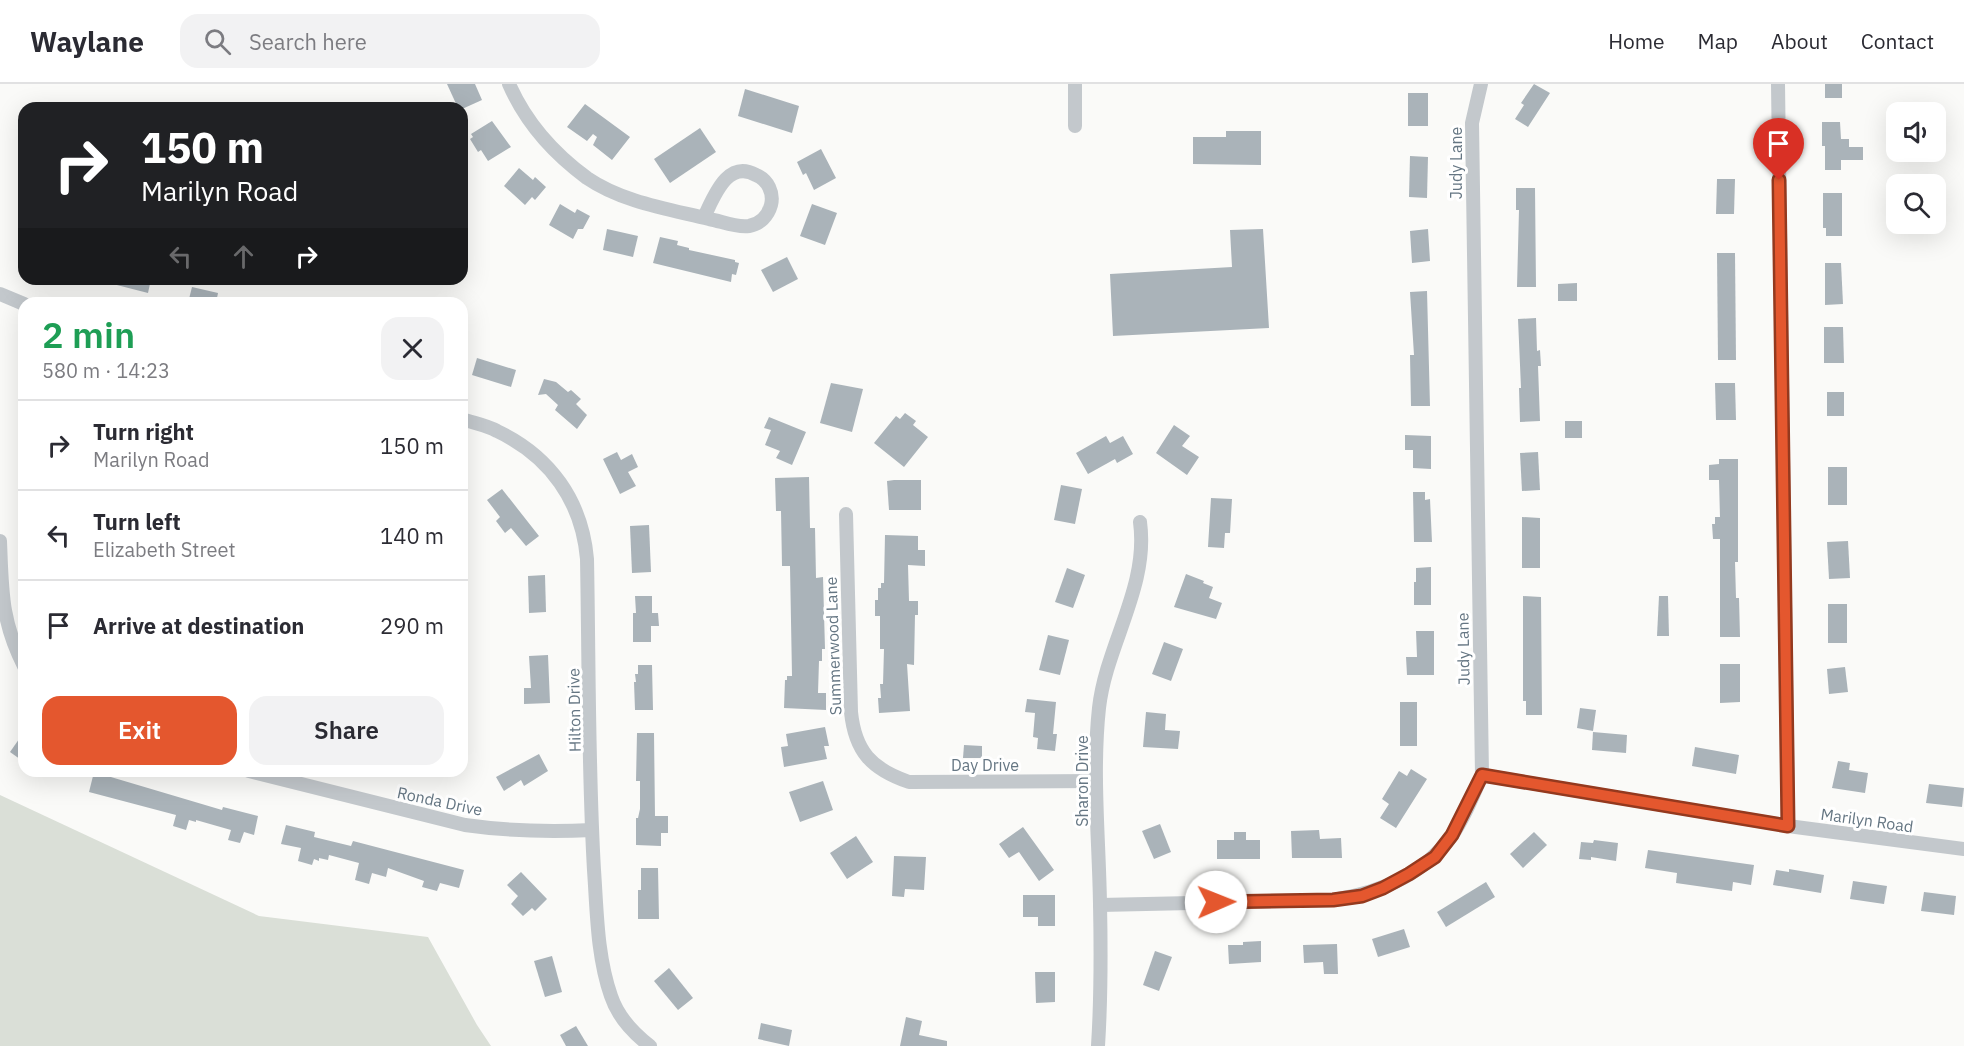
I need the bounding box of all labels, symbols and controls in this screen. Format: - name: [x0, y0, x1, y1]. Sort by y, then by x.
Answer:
- search box: [180, 14, 600, 68]
- text: Waylane: [30, 23, 144, 60]
- icon: search: [201, 25, 234, 58]
- text: Search here: [249, 27, 367, 56]
- text: Home: [1608, 27, 1665, 55]
- text: Map: [1698, 27, 1738, 55]
- text: About: [1771, 27, 1828, 55]
- text: Contact: [1861, 27, 1934, 55]
- map controls: [1886, 102, 1946, 234]
- button: sound: [1886, 102, 1946, 162]
- pin: [1753, 118, 1804, 180]
- text: 150 m: [141, 120, 264, 175]
- icon: right: [42, 126, 120, 204]
- street label: Judy Lane: [1446, 126, 1466, 199]
- icon: arrive: [1762, 127, 1795, 160]
- text: Marilyn Road: [141, 173, 298, 208]
- button: search: [1886, 174, 1946, 234]
- icon: left: [164, 240, 197, 273]
- icon: ahead: [227, 240, 260, 273]
- icon: right: [290, 240, 323, 273]
- text: 2 min: [42, 311, 135, 358]
- button: close: [381, 317, 444, 380]
- text: 580 m · 14:23: [42, 357, 170, 384]
- text: Turn right: [93, 417, 194, 446]
- icon: right: [42, 429, 75, 462]
- text: 150 m: [380, 431, 444, 460]
- text: Marilyn Road: [93, 446, 210, 473]
- text: Turn left: [93, 507, 181, 536]
- icon: left: [42, 519, 75, 552]
- text: 140 m: [380, 521, 444, 550]
- text: Elizabeth Street: [93, 536, 236, 563]
- street label: Summerwood Lane: [821, 576, 845, 716]
- icon: arrive: [42, 609, 75, 642]
- text: Arrive at destination: [93, 611, 304, 640]
- text: 290 m: [380, 611, 444, 640]
- street label: Judy Lane: [1452, 612, 1474, 686]
- street label: Hilton Drive: [563, 668, 585, 752]
- button: Exit: [42, 696, 237, 765]
- button: Share: [249, 696, 444, 765]
- street label: Sharon Drive: [1072, 735, 1092, 827]
- street label: Day Drive: [951, 755, 1019, 775]
- street label: Ronda Drive: [395, 782, 485, 820]
- street label: Marilyn Road: [1819, 804, 1915, 836]
- position arrow: [1184, 870, 1248, 934]

